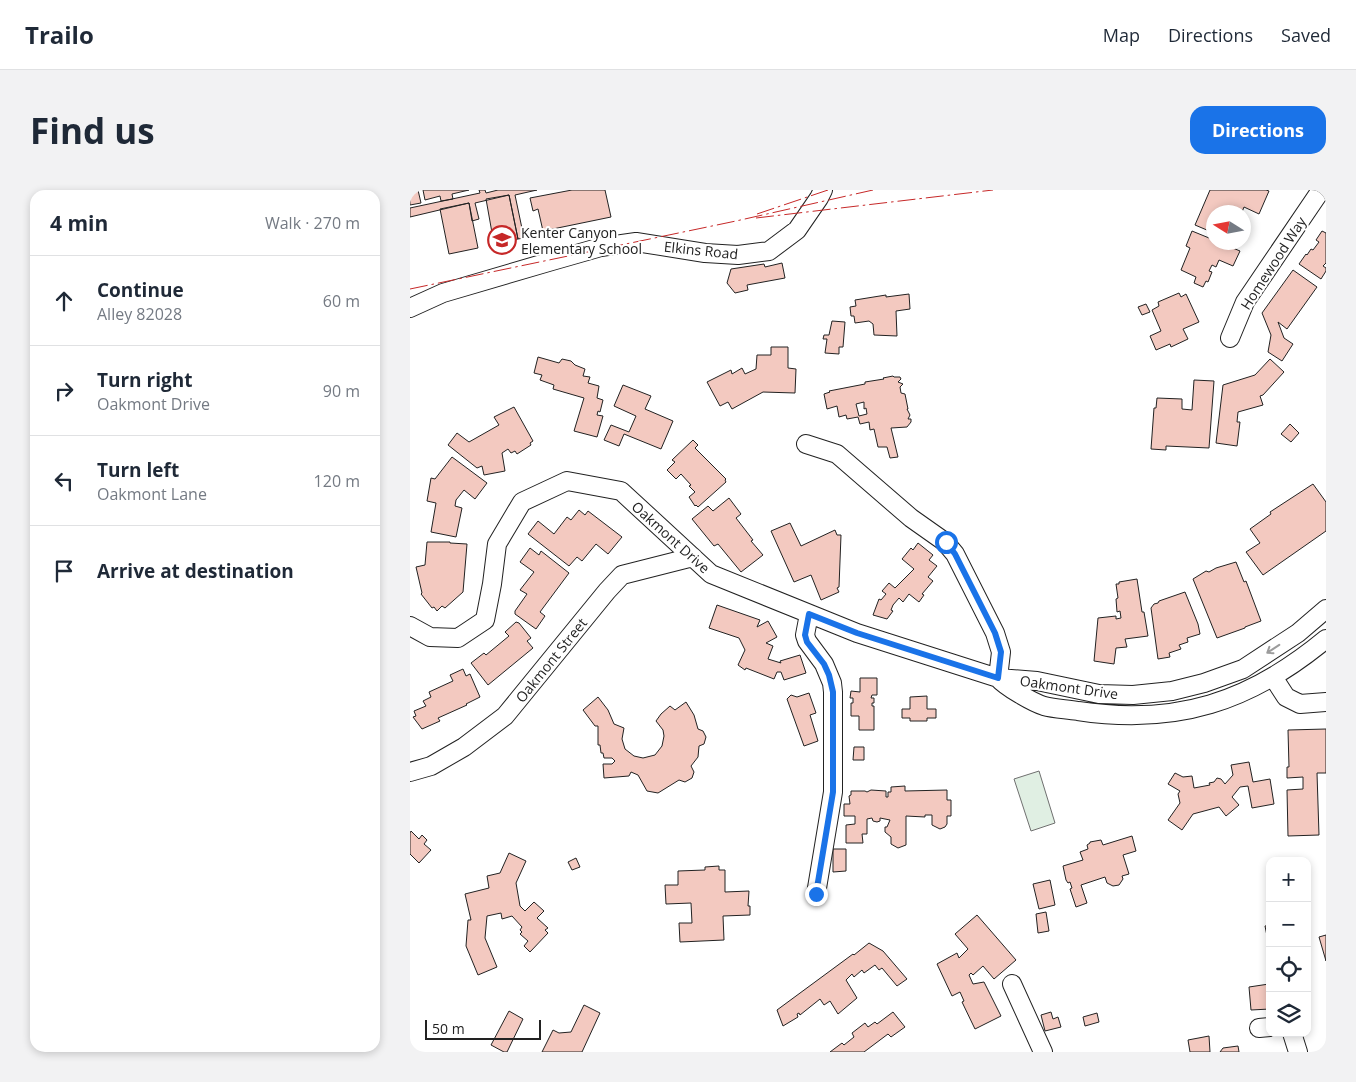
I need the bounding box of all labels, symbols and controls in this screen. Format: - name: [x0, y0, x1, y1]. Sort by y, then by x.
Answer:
- text: Trailo: [25, 18, 94, 51]
- text: Map: [1103, 23, 1140, 47]
- text: Directions: [1168, 23, 1253, 47]
- text: Saved: [1281, 23, 1331, 47]
- button: Directions: [1190, 106, 1326, 154]
- text: Find us: [30, 107, 155, 154]
- north arrow: [1206, 205, 1251, 250]
- text: 4 min: [50, 209, 108, 237]
- text: Walk · 270 m: [265, 212, 360, 234]
- street label: Homewood Way: [1236, 212, 1311, 313]
- place label: Kenter Canyon Elementary School: [521, 223, 642, 258]
- school or university icon: Kenter Canyon Elementary School: [487, 225, 517, 255]
- street label: Elkins Road: [663, 237, 739, 263]
- text: Continue: [97, 277, 184, 303]
- icon: ahead: [50, 287, 78, 315]
- text: 60 m: [323, 290, 360, 312]
- text: Alley 82028: [97, 303, 182, 325]
- text: Turn right: [97, 367, 192, 393]
- icon: right: [50, 377, 78, 405]
- text: 90 m: [323, 380, 360, 402]
- text: Oakmont Drive: [97, 393, 210, 415]
- text: Turn left: [97, 457, 179, 483]
- icon: left: [50, 467, 78, 495]
- text: 120 m: [314, 470, 360, 492]
- text: Oakmont Lane: [97, 483, 207, 505]
- street label: Oakmont Drive: [628, 497, 714, 577]
- route start: [935, 531, 958, 554]
- icon: arrive: [50, 557, 78, 585]
- text: Arrive at destination: [97, 558, 294, 584]
- street label: Oakmont Street: [511, 614, 591, 706]
- one-way arrow: [1267, 644, 1281, 654]
- street label: Oakmont Drive: [1019, 671, 1119, 703]
- map controls: [1266, 857, 1311, 1037]
- button: +: [1266, 857, 1311, 902]
- route end: [805, 883, 828, 906]
- button: −: [1266, 902, 1311, 947]
- button: locate: [1266, 947, 1311, 992]
- button: layers: [1266, 992, 1311, 1037]
- scale bar: [425, 1017, 541, 1040]
- text: 50 m: [432, 1019, 465, 1038]

